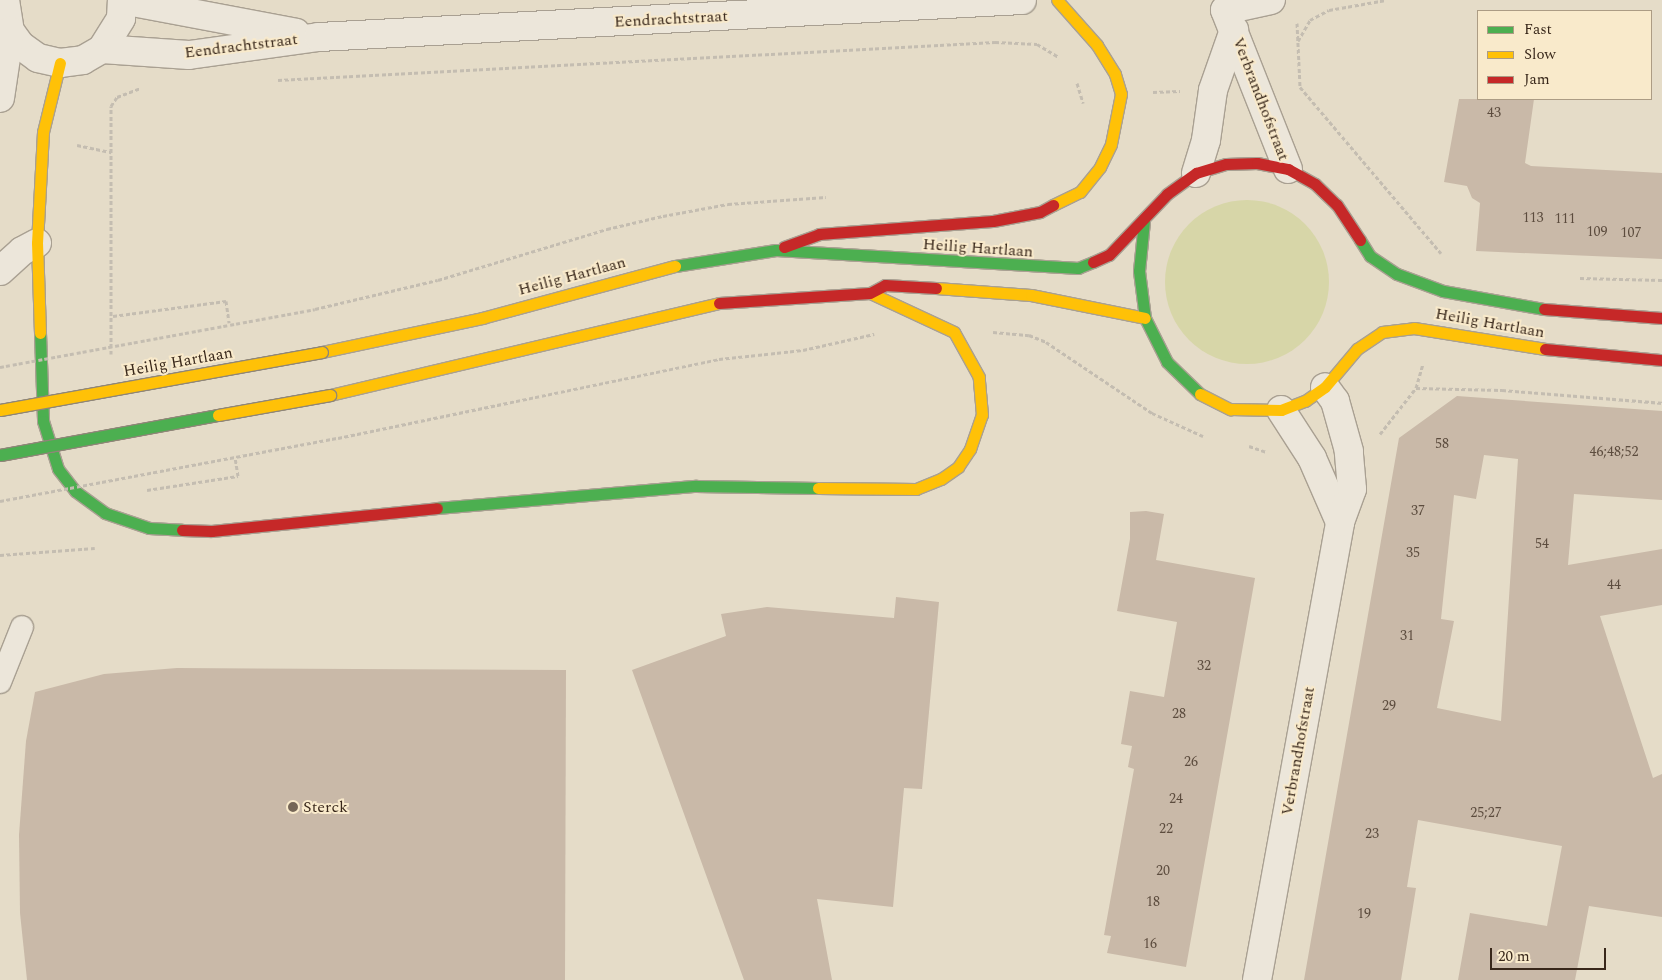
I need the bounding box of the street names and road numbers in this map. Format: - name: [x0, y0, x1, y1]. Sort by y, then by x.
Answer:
- street label: Eendrachtstraat: [614, 6, 728, 32]
- street label: Eendrachtstraat: [183, 30, 299, 62]
- street label: Verbrandhofstraat: [1229, 35, 1293, 163]
- street label: Heilig Hartlaan: [922, 235, 1034, 261]
- street label: Heilig Hartlaan: [516, 252, 628, 300]
- street label: Heilig Hartlaan: [1434, 304, 1546, 342]
- street label: Heilig Hartlaan: [122, 343, 234, 381]
- street label: Verbrandhofstraat: [1277, 685, 1319, 817]

